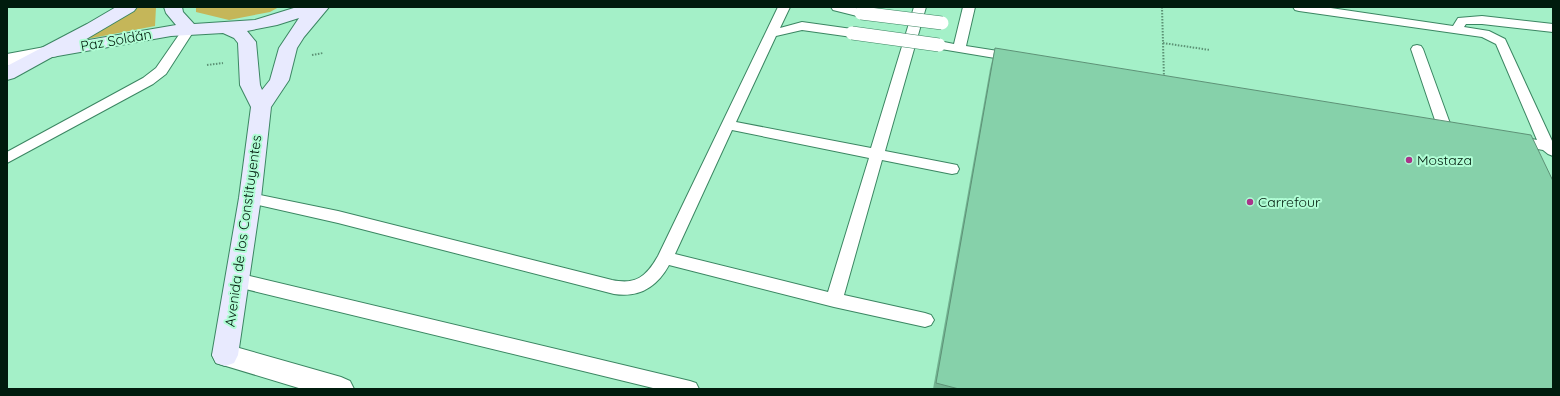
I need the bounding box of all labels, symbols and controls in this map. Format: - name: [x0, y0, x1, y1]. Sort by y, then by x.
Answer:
- street label: Paz Soldán: [79, 25, 153, 55]
- street label: Avenida de los Constituyentes: [221, 134, 265, 328]
- place label: Mostaza: [1417, 151, 1472, 169]
- marker: Mostaza: [1404, 155, 1414, 165]
- place label: Carrefour: [1258, 193, 1321, 211]
- marker: Carrefour: [1245, 197, 1255, 207]

